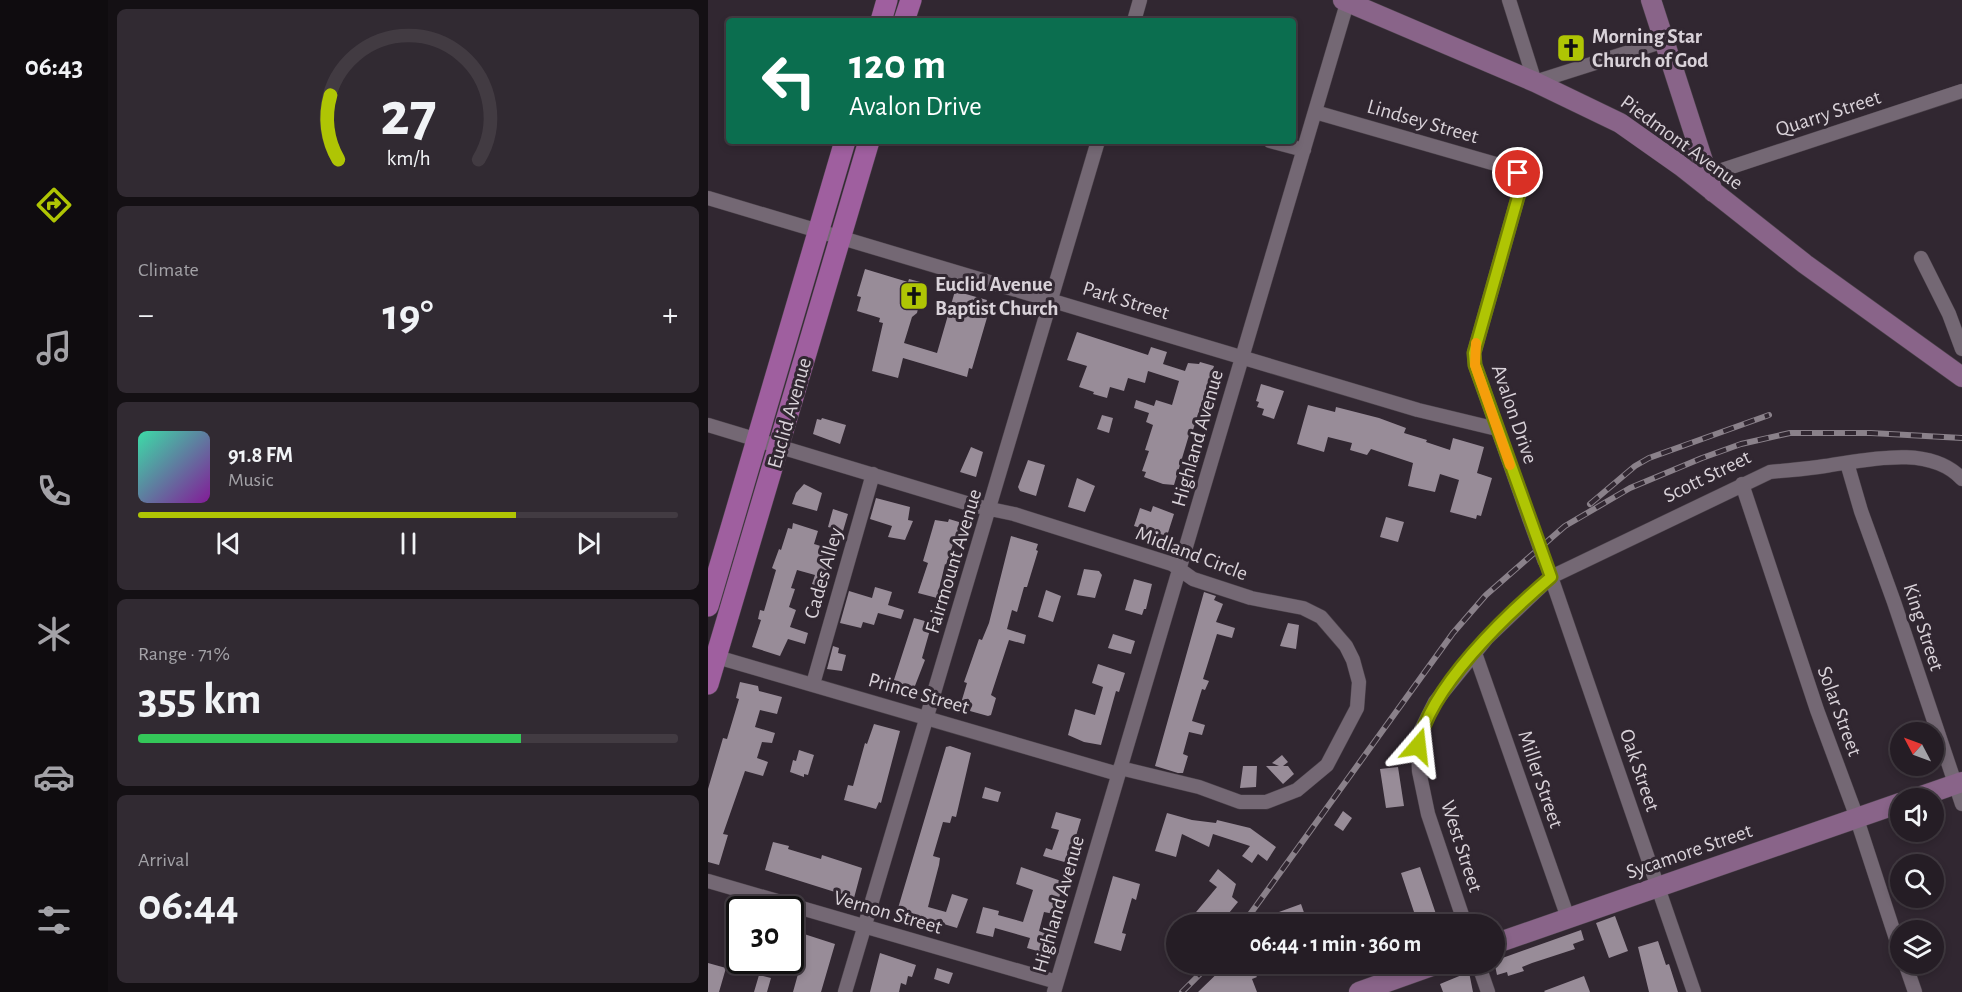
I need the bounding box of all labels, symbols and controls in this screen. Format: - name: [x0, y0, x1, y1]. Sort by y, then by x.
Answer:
- place label: Morning Star Church of God: [1592, 26, 1708, 71]
- church icon: Morning Star Church of God: [1555, 32, 1587, 64]
- icon: left: [750, 42, 828, 120]
- text: 120 m: [849, 44, 946, 86]
- text: 06:43: [25, 53, 83, 80]
- text: 27: [380, 84, 436, 146]
- street label: Quarry Street: [1773, 87, 1884, 140]
- street label: Piedmont Avenue: [1617, 91, 1747, 194]
- text: Avalon Drive: [849, 93, 982, 120]
- street label: Lindsey Street: [1365, 96, 1481, 147]
- pin: [1492, 147, 1543, 198]
- text: km/h: [386, 148, 430, 169]
- icon: arrive: [1501, 156, 1534, 189]
- icon: directions: [33, 184, 75, 226]
- text: Climate: [138, 260, 199, 280]
- place label: Euclid Avenue Baptist Church: [935, 274, 1059, 319]
- street label: Park Street: [1080, 277, 1172, 324]
- church icon: Euclid Avenue Baptist Church: [898, 280, 930, 312]
- text: 19°: [382, 293, 434, 338]
- text: −: [138, 299, 154, 332]
- text: +: [662, 299, 678, 332]
- icon: music: [33, 327, 75, 369]
- street label: Euclid Avenue: [764, 355, 815, 471]
- street label: Avalon Drive: [1488, 362, 1541, 466]
- street label: Highland Avenue: [1168, 367, 1227, 509]
- text: 91.8 FM: [228, 444, 293, 466]
- street label: Scott Street: [1660, 446, 1754, 507]
- icon: phone: [33, 470, 75, 512]
- text: Music: [228, 470, 274, 490]
- street label: Fairmount Avenue: [922, 486, 985, 636]
- street label: Midland Circle: [1133, 523, 1251, 584]
- street label: Cades Alley: [800, 525, 846, 621]
- icon: previous: [212, 527, 245, 560]
- icon: pause: [392, 527, 425, 560]
- icon: next: [572, 527, 605, 560]
- street label: King Street: [1900, 581, 1948, 674]
- icon: climate: [33, 613, 75, 655]
- text: Range · 71%: [138, 644, 230, 664]
- street label: Solar Street: [1814, 663, 1866, 759]
- street label: Prince Street: [866, 669, 972, 718]
- text: 355 km: [138, 677, 262, 722]
- position arrow: [1386, 714, 1450, 778]
- north arrow: [1890, 722, 1944, 776]
- map controls: [1890, 722, 1944, 974]
- street label: Oak Street: [1616, 726, 1663, 814]
- street label: Miller Street: [1514, 728, 1567, 831]
- icon: car: [33, 756, 75, 798]
- button: sound: [1890, 788, 1944, 842]
- street label: West Street: [1437, 798, 1486, 895]
- street label: Sycamore Street: [1623, 820, 1755, 883]
- street label: Highland Avenue: [1029, 833, 1088, 975]
- text: Arrival: [138, 850, 189, 870]
- button: search: [1890, 854, 1944, 908]
- text: 06:44: [138, 883, 239, 928]
- street label: Vernon Street: [831, 887, 945, 938]
- speed limit sign: 30: [726, 896, 804, 974]
- icon: filters: [33, 899, 75, 941]
- button: layers: [1890, 920, 1944, 974]
- text: 06:44 · 1 min · 360 m: [1250, 933, 1421, 955]

